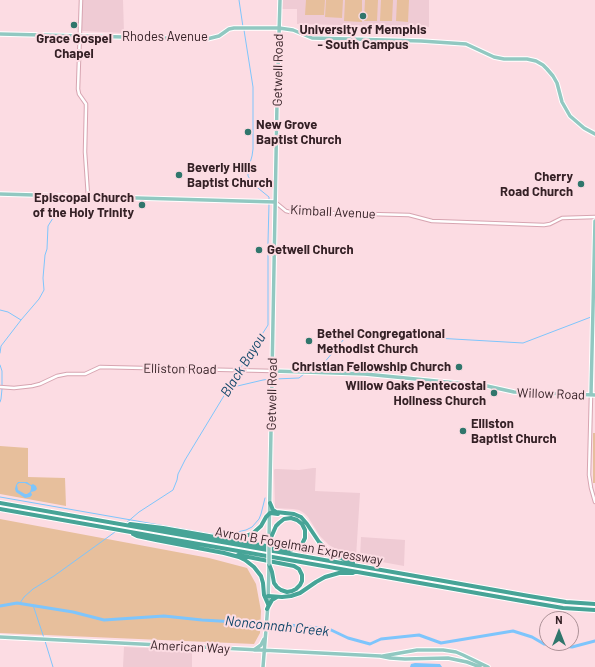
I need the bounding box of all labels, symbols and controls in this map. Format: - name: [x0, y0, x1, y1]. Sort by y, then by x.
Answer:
- marker: University of Memphis - South Campus: [358, 11, 368, 21]
- marker: Grace Gospel Chapel: [69, 20, 79, 30]
- place label: University of Memphis - South Campus: [299, 22, 427, 53]
- street label: Rhodes Avenue: [122, 29, 208, 45]
- place label: Grace Gospel Chapel: [36, 31, 112, 62]
- street label: Getwell Road: [270, 33, 286, 107]
- place label: New Grove Baptist Church: [256, 117, 342, 148]
- marker: New Grove Baptist Church: [243, 127, 253, 137]
- place label: Beverly Hills Baptist Church: [187, 160, 273, 191]
- place label: Cherry Road Church: [500, 169, 573, 200]
- marker: Beverly Hills Baptist Church: [174, 170, 184, 180]
- marker: Cherry Road Church: [576, 179, 586, 189]
- place label: Episcopal Church of the Holy Trinity: [33, 190, 134, 221]
- marker: Episcopal Church of the Holy Trinity: [137, 200, 147, 210]
- street label: Kimball Avenue: [290, 202, 376, 222]
- place label: Getwell Church: [267, 242, 354, 258]
- marker: Getwell Church: [254, 245, 264, 255]
- place label: Bethel Congregational Methodist Church: [317, 326, 445, 357]
- water label: Black Bayou: [217, 330, 269, 400]
- marker: Bethel Congregational Methodist Church: [304, 336, 314, 346]
- street label: Getwell Road: [264, 357, 280, 431]
- place label: Christian Fellowship Church: [292, 359, 451, 375]
- street label: Elliston Road: [143, 361, 217, 377]
- marker: Christian Fellowship Church: [454, 362, 464, 372]
- place label: Willow Oaks Pentecostal Holiness Church: [345, 378, 486, 409]
- street label: Willow Road: [517, 385, 585, 403]
- marker: Willow Oaks Pentecostal Holiness Church: [489, 388, 499, 398]
- place label: Elliston Baptist Church: [471, 416, 557, 447]
- marker: Elliston Baptist Church: [458, 426, 468, 436]
- street label: Avron B Fogelman Expressway: [214, 524, 384, 568]
- north arrow: [539, 611, 579, 651]
- water label: Nonconnah Creek: [224, 612, 330, 640]
- text: N: [555, 613, 563, 626]
- street label: American Way: [150, 637, 230, 657]

